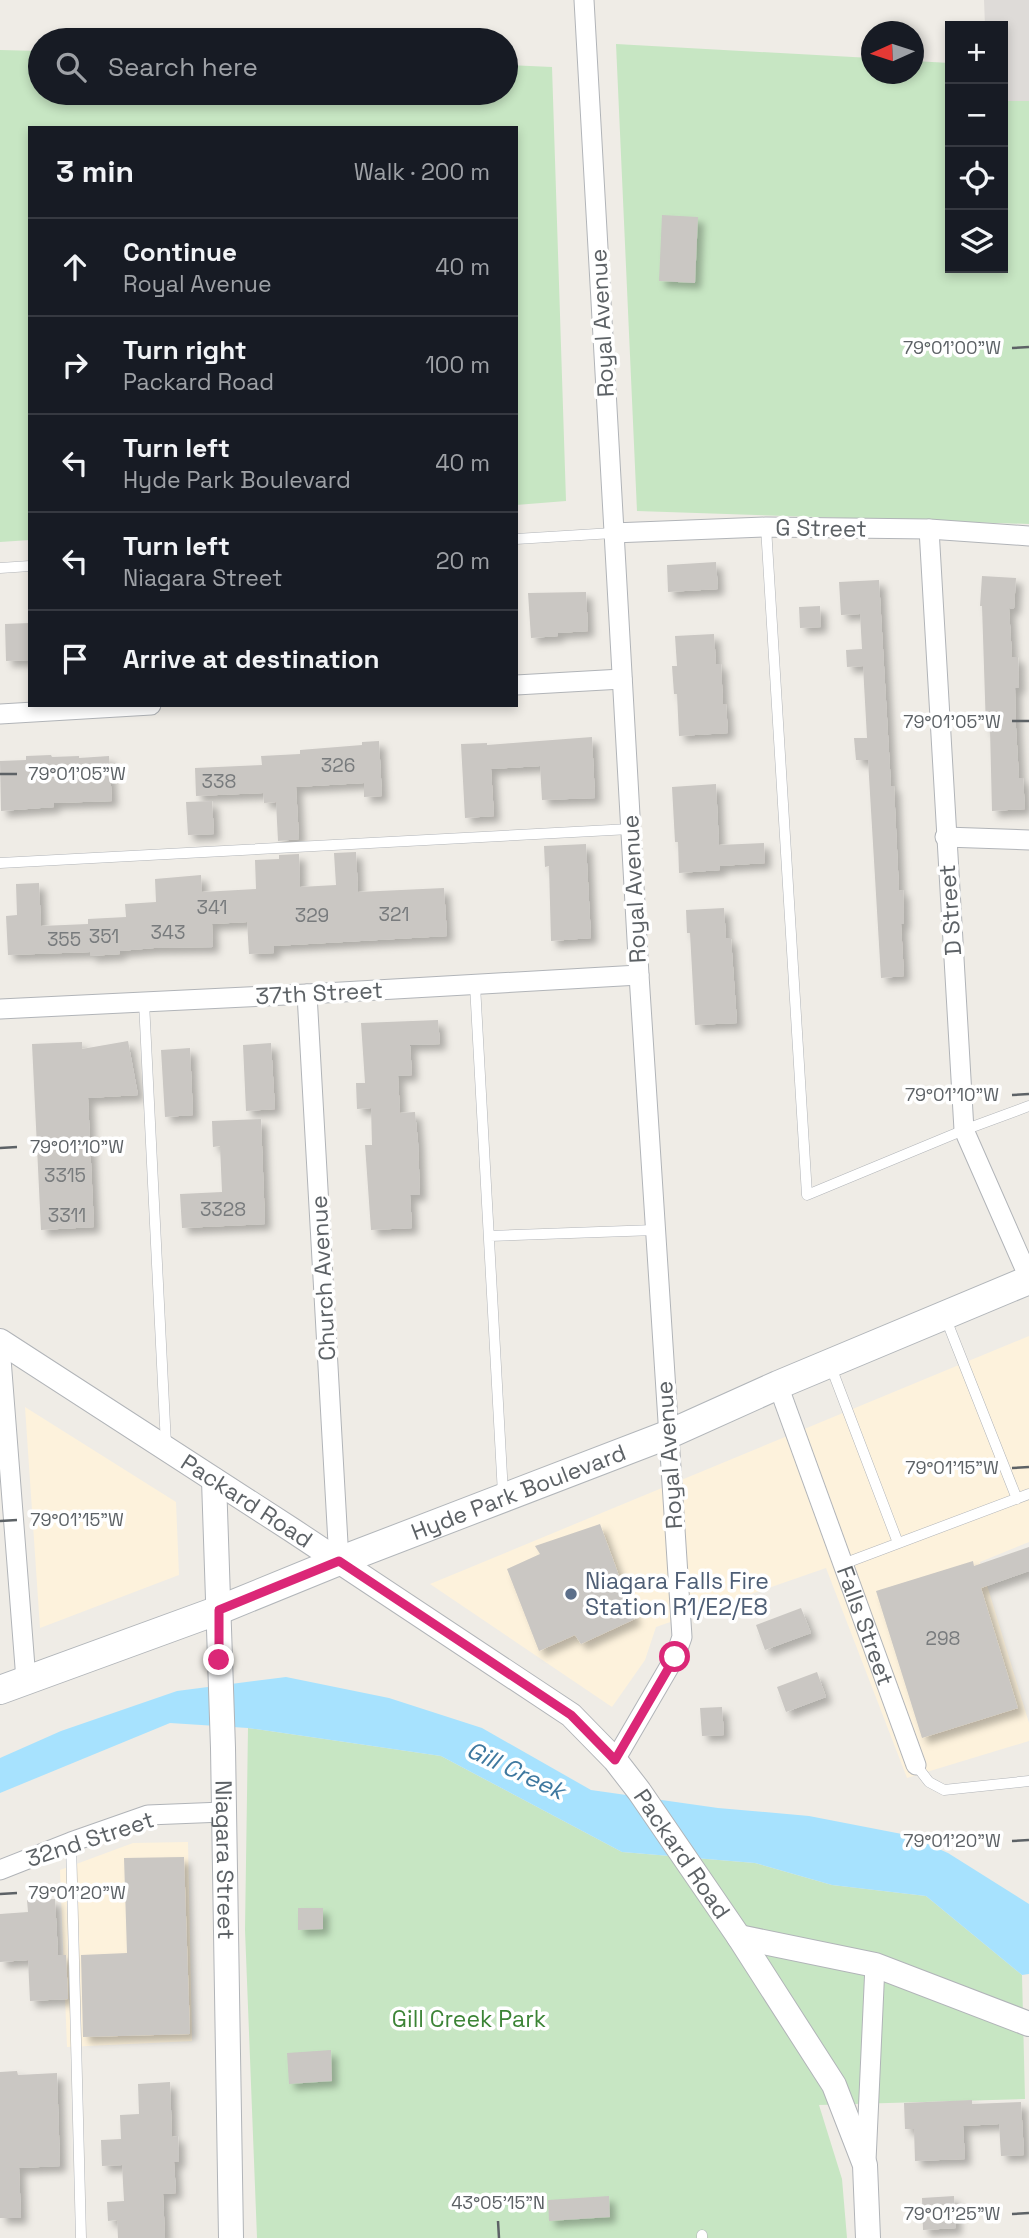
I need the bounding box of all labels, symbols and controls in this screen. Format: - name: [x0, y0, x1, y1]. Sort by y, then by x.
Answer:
- north arrow: [861, 21, 924, 84]
- map controls: [945, 21, 1008, 273]
- button: +: [945, 21, 1008, 84]
- search box: [28, 28, 518, 105]
- icon: search: [52, 48, 90, 86]
- text: Search here: [108, 50, 258, 84]
- button: −: [945, 84, 1008, 147]
- button: locate: [945, 147, 1008, 210]
- text: 3 min: [56, 152, 134, 191]
- text: Walk · 200 m: [354, 157, 490, 187]
- button: layers: [945, 210, 1008, 273]
- text: Continue: [123, 235, 237, 269]
- icon: ahead: [56, 248, 94, 286]
- street label: Royal Avenue: [583, 248, 621, 398]
- text: 40 m: [435, 252, 490, 282]
- text: Royal Avenue: [123, 269, 272, 299]
- text: Turn right: [123, 333, 247, 367]
- text: 79°01'00"W: [903, 336, 1001, 359]
- icon: right: [56, 346, 94, 384]
- text: 100 m: [425, 350, 490, 380]
- text: Packard Road: [123, 367, 274, 397]
- text: Turn left: [123, 431, 230, 465]
- icon: left: [56, 444, 94, 482]
- text: 40 m: [435, 448, 490, 478]
- text: Hyde Park Boulevard: [123, 465, 351, 495]
- street label: G Street: [775, 512, 867, 544]
- text: Turn left: [123, 529, 230, 563]
- icon: left: [56, 542, 94, 580]
- text: 20 m: [436, 546, 490, 576]
- text: Niagara Street: [123, 563, 283, 593]
- icon: arrive: [56, 640, 94, 678]
- text: Arrive at destination: [123, 642, 380, 676]
- text: 79°01'05"W: [903, 710, 1001, 733]
- house number: 326: [321, 753, 355, 778]
- text: 79°01'05"W: [28, 762, 126, 785]
- house number: 338: [202, 769, 236, 794]
- street label: Royal Avenue: [615, 814, 653, 964]
- street label: D Street: [932, 863, 968, 957]
- house number: 341: [197, 895, 227, 920]
- house number: 321: [379, 902, 409, 927]
- house number: 329: [295, 903, 329, 928]
- house number: 343: [151, 920, 185, 945]
- house number: 351: [89, 924, 119, 949]
- house number: 355: [47, 927, 81, 952]
- street label: 37th Street: [254, 975, 384, 1011]
- text: 79°01'10"W: [905, 1083, 999, 1106]
- text: 79°01'10"W: [30, 1135, 124, 1158]
- house number: 3315: [44, 1163, 86, 1188]
- street label: Church Avenue: [304, 1194, 342, 1362]
- house number: 3328: [200, 1197, 246, 1222]
- house number: 3311: [48, 1203, 86, 1228]
- street label: Royal Avenue: [649, 1380, 689, 1530]
- street label: Hyde Park Boulevard: [407, 1437, 630, 1547]
- street label: Packard Road: [175, 1447, 318, 1554]
- text: 79°01'15"W: [905, 1456, 999, 1479]
- text: 79°01'15"W: [30, 1508, 124, 1531]
- street label: Falls Street: [830, 1562, 901, 1690]
- place label: Niagara Falls Fire Station R1/E2/E8: [585, 1566, 769, 1622]
- marker: Niagara Falls Fire Station R1/E2/E8: [563, 1586, 579, 1602]
- house number: 298: [926, 1626, 960, 1651]
- route start: [659, 1641, 690, 1672]
- route end: [203, 1644, 234, 1675]
- water label: Gill Creek: [462, 1734, 573, 1808]
- street label: Niagara Street: [209, 1780, 241, 1940]
- street label: Packard Road: [627, 1783, 737, 1925]
- street label: 32nd Street: [22, 1804, 158, 1874]
- text: 79°01'20"W: [903, 1829, 1001, 1852]
- text: 79°01'20"W: [28, 1881, 126, 1904]
- park label: Gill Creek Park: [392, 2004, 546, 2034]
- text: 43°05'15"N: [451, 2191, 545, 2214]
- text: 79°01'25"W: [904, 2202, 1001, 2225]

